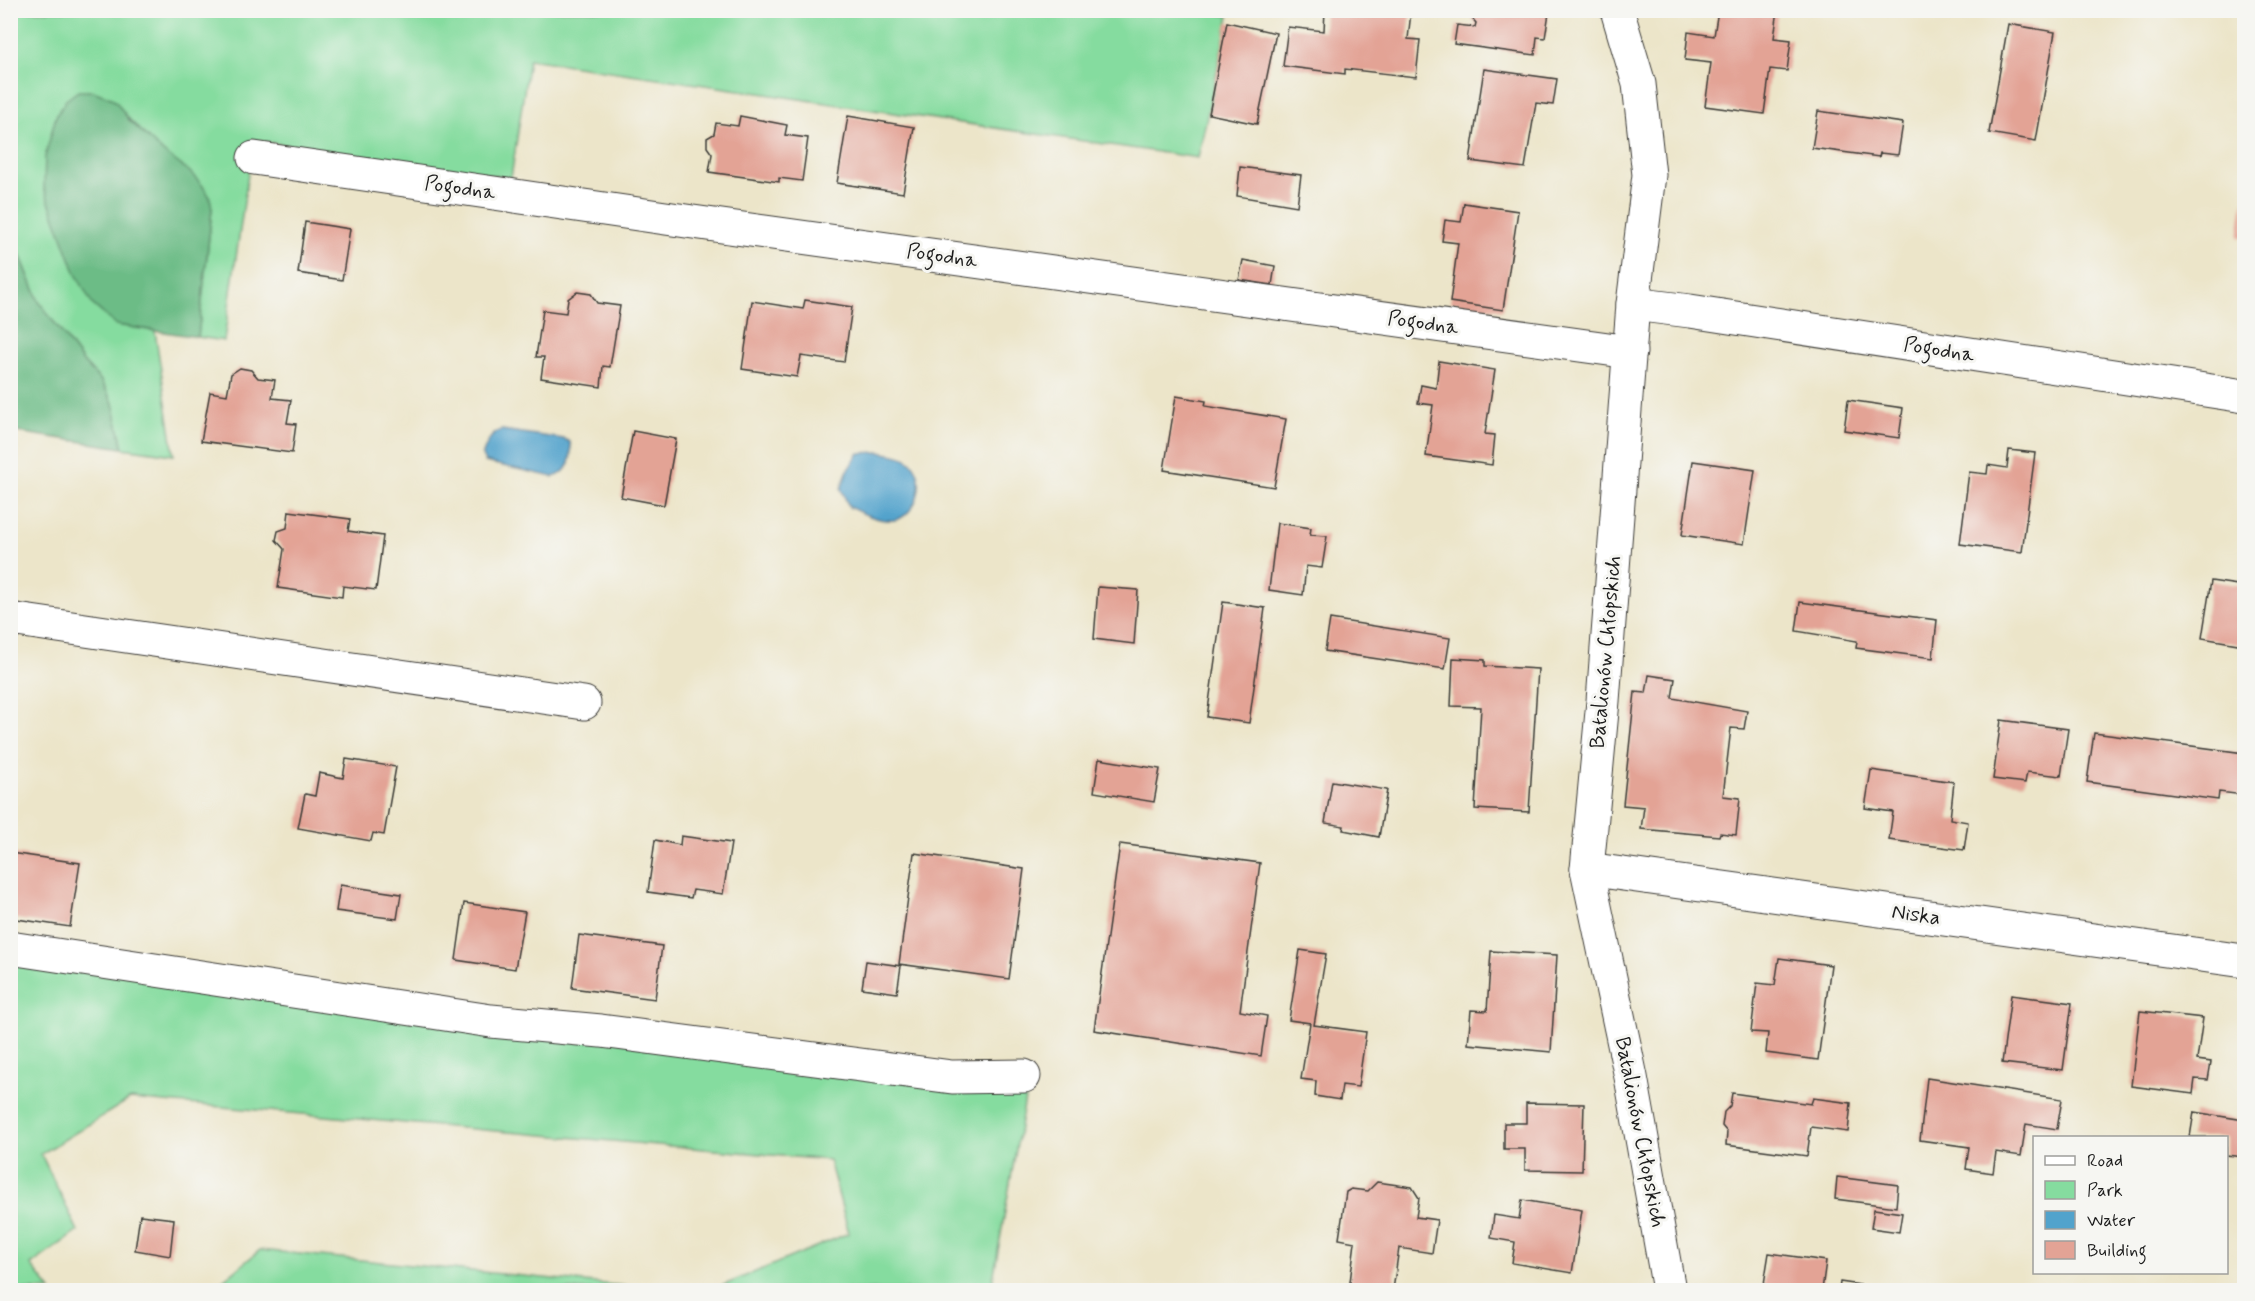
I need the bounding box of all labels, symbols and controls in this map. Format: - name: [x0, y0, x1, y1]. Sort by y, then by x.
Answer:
- street label: Pogodna: [423, 169, 498, 209]
- street label: Pogodna: [905, 237, 980, 277]
- street label: Pogodna: [1386, 304, 1461, 344]
- street label: Pogodna: [1901, 331, 1977, 371]
- street label: Batalionów Chłopskich: [1584, 554, 1628, 750]
- street label: Niska: [1890, 898, 1942, 932]
- street label: Batalionów Chłopskich: [1608, 1034, 1672, 1230]
- legend: [2033, 1136, 2228, 1274]
- text: Road: [2087, 1149, 2123, 1173]
- text: Park: [2087, 1179, 2123, 1203]
- text: Water: [2087, 1209, 2136, 1233]
- text: Building: [2087, 1239, 2147, 1265]

